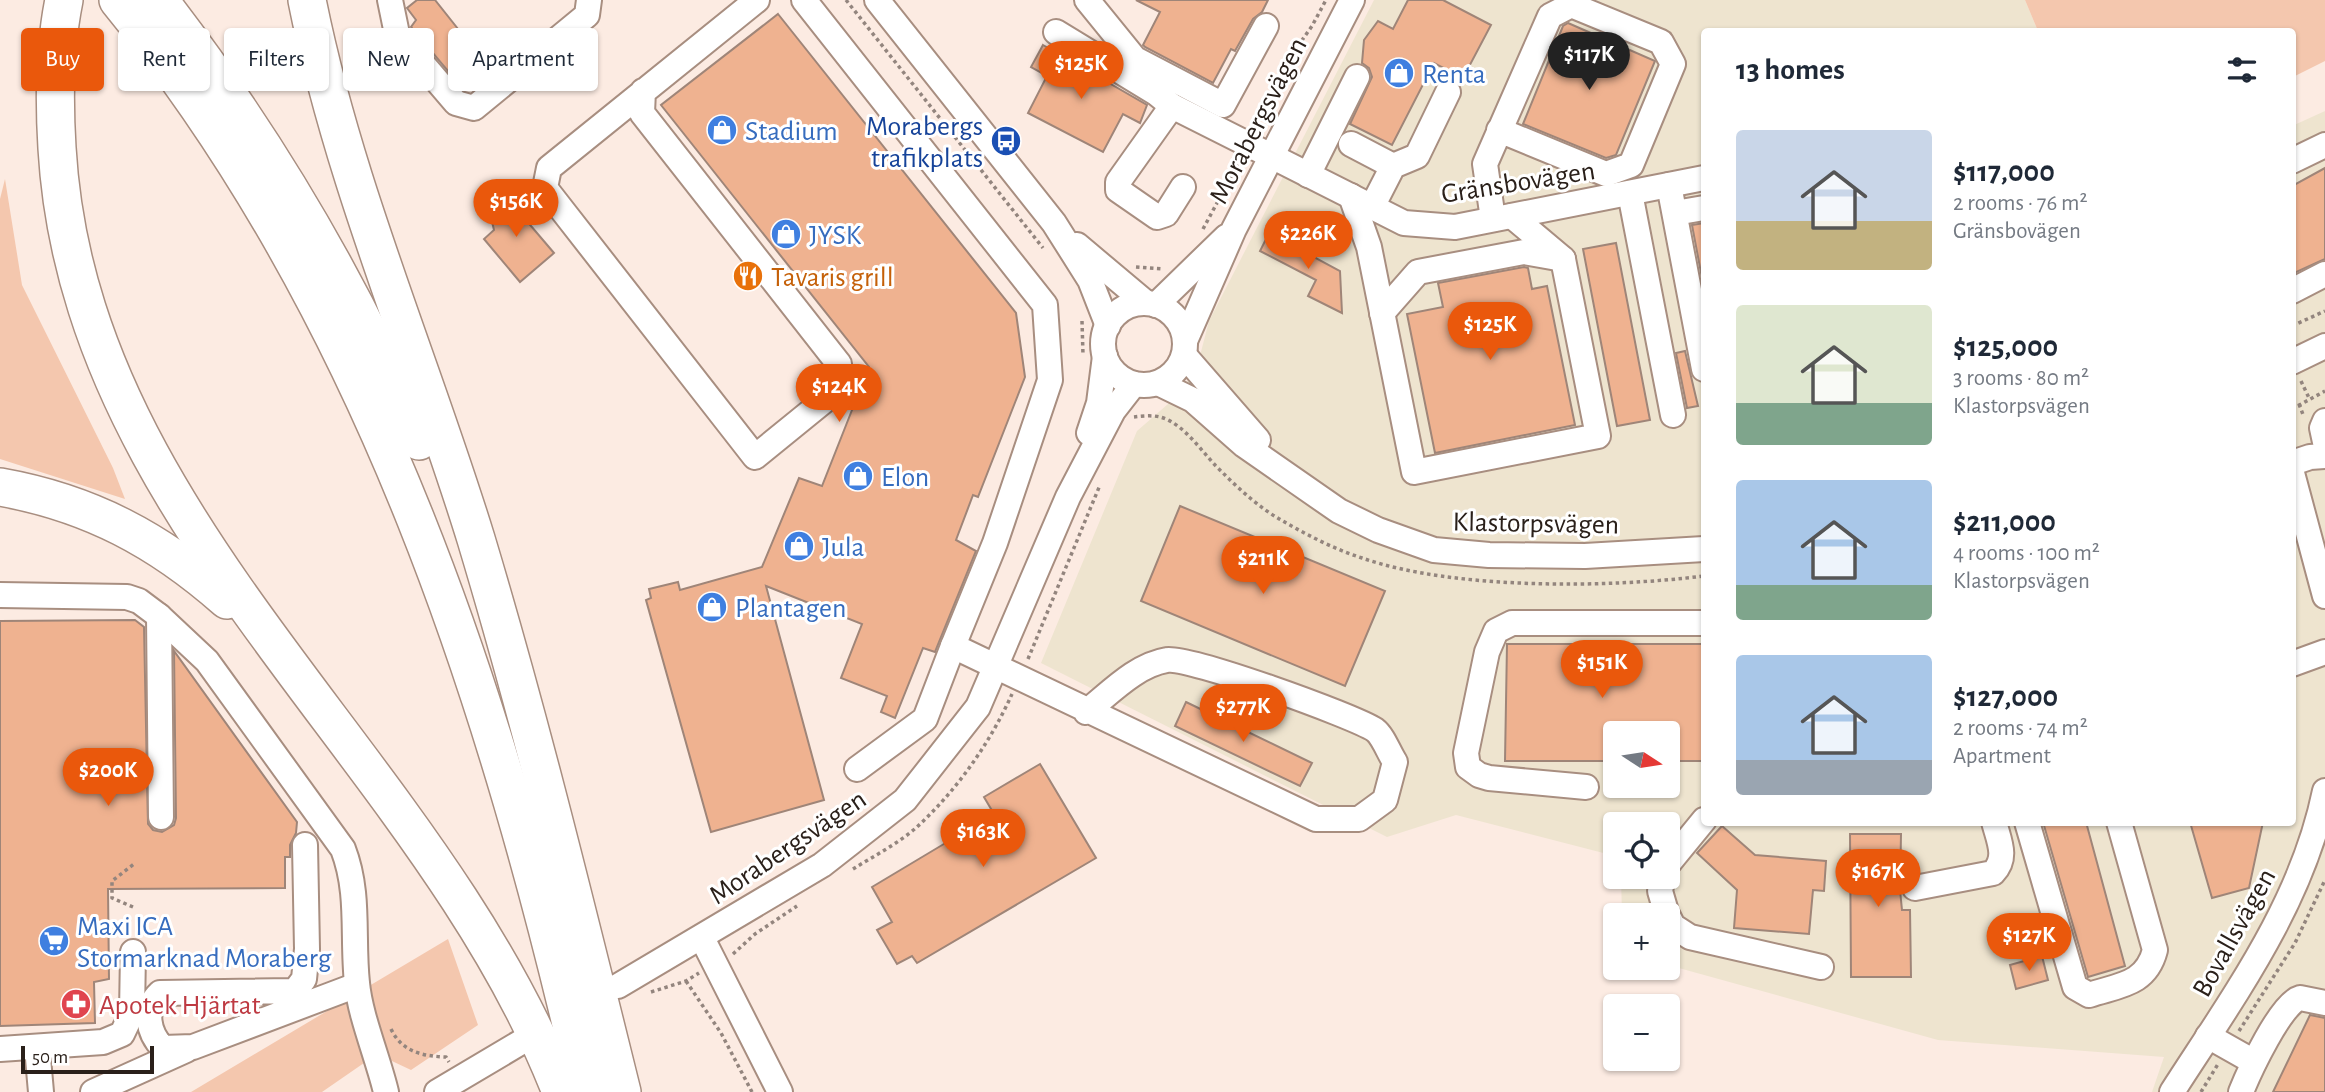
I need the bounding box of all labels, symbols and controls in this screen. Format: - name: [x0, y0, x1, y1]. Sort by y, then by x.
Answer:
- chip: Buy: [21, 28, 104, 91]
- chip: Rent: [118, 28, 210, 91]
- chip: Filters: [224, 28, 329, 91]
- chip: New: [343, 28, 434, 91]
- chip: Apartment: [448, 28, 598, 91]
- pin: $117K: [1540, 32, 1638, 92]
- street label: Morabergsvägen: [1205, 33, 1313, 209]
- pin: $125K: [1032, 42, 1130, 101]
- text: $117K: [1564, 43, 1614, 66]
- icon: filters: [2223, 51, 2261, 89]
- text: $125K: [1055, 52, 1107, 75]
- text: 13 homes: [1736, 55, 1845, 85]
- shop icon: Renta: [1382, 56, 1416, 90]
- place label: Renta: [1422, 61, 1486, 89]
- shop icon: Stadium: [705, 113, 739, 147]
- place label: Morabergs trafikplats: [866, 113, 983, 173]
- place label: Stadium: [745, 118, 838, 146]
- bus stop icon: Morabergs trafikplats: [989, 124, 1023, 158]
- street label: Gränsbovägen: [1439, 157, 1597, 209]
- text: $117,000: [1953, 157, 2055, 187]
- icon: home: [1792, 158, 1876, 242]
- pin: $156K: [467, 180, 565, 239]
- text: $156K: [489, 190, 543, 213]
- text: 2 rooms · 76 m²: [1953, 192, 2087, 215]
- pin: $226K: [1259, 212, 1357, 271]
- shop icon: JYSK: [769, 217, 803, 251]
- text: Gränsbovägen: [1953, 220, 2081, 243]
- place label: JYSK: [809, 222, 862, 250]
- text: $226K: [1280, 222, 1336, 245]
- restaurant icon: Tavaris grill: [731, 259, 765, 293]
- place label: Tavaris grill: [771, 264, 894, 292]
- pin: $125K: [1441, 302, 1539, 362]
- text: $125K: [1464, 313, 1516, 336]
- text: $125,000: [1953, 332, 2058, 362]
- icon: home: [1792, 333, 1876, 417]
- pin: $124K: [790, 364, 888, 424]
- text: 3 rooms · 80 m²: [1953, 367, 2089, 390]
- text: $124K: [812, 375, 866, 398]
- text: Klastorpsvägen: [1953, 395, 2090, 418]
- shop icon: Elon: [841, 459, 875, 493]
- place label: Elon: [881, 464, 929, 492]
- text: $211,000: [1953, 507, 2056, 537]
- icon: home: [1792, 508, 1876, 592]
- street label: Klastorpsvägen: [1452, 509, 1619, 539]
- shop icon: Jula: [782, 529, 816, 563]
- place label: Jula: [822, 534, 865, 562]
- pin: $211K: [1214, 536, 1312, 596]
- text: 4 rooms · 100 m²: [1953, 542, 2100, 565]
- text: $211K: [1237, 547, 1289, 570]
- text: Klastorpsvägen: [1953, 570, 2090, 593]
- shop icon: Plantagen: [695, 590, 729, 624]
- place label: Plantagen: [735, 595, 846, 623]
- pin: $151K: [1553, 640, 1651, 700]
- text: $151K: [1577, 651, 1627, 674]
- text: $127,000: [1953, 682, 2058, 712]
- icon: home: [1792, 683, 1876, 767]
- pin: $277K: [1194, 684, 1292, 744]
- text: $277K: [1216, 695, 1270, 718]
- text: 2 rooms · 74 m²: [1953, 717, 2088, 740]
- north arrow: [1603, 721, 1680, 798]
- map controls: [1603, 721, 1680, 1071]
- text: Apartment: [1953, 745, 2051, 768]
- pin: $200K: [59, 748, 157, 808]
- text: $200K: [79, 759, 137, 782]
- street label: Morabergsvägen: [705, 785, 872, 910]
- pin: $163K: [934, 810, 1032, 869]
- button: locate: [1603, 812, 1680, 889]
- text: $163K: [956, 820, 1010, 843]
- pin: $167K: [1829, 850, 1927, 909]
- text: $167K: [1851, 860, 1905, 883]
- street label: Bovallsvägen: [2188, 864, 2281, 1002]
- button: +: [1603, 903, 1680, 980]
- place label: Maxi ICA Stormarknad Moraberg: [77, 913, 332, 973]
- pin: $127K: [1980, 914, 2078, 973]
- supermarket icon: Maxi ICA Stormarknad Moraberg: [37, 924, 71, 958]
- text: $127K: [2003, 924, 2055, 947]
- pharmacy icon: Apotek Hjärtat: [59, 987, 93, 1021]
- place label: Apotek Hjärtat: [99, 992, 261, 1020]
- button: −: [1603, 994, 1680, 1071]
- scale bar: [21, 1043, 154, 1075]
- text: 50 m: [32, 1048, 68, 1067]

